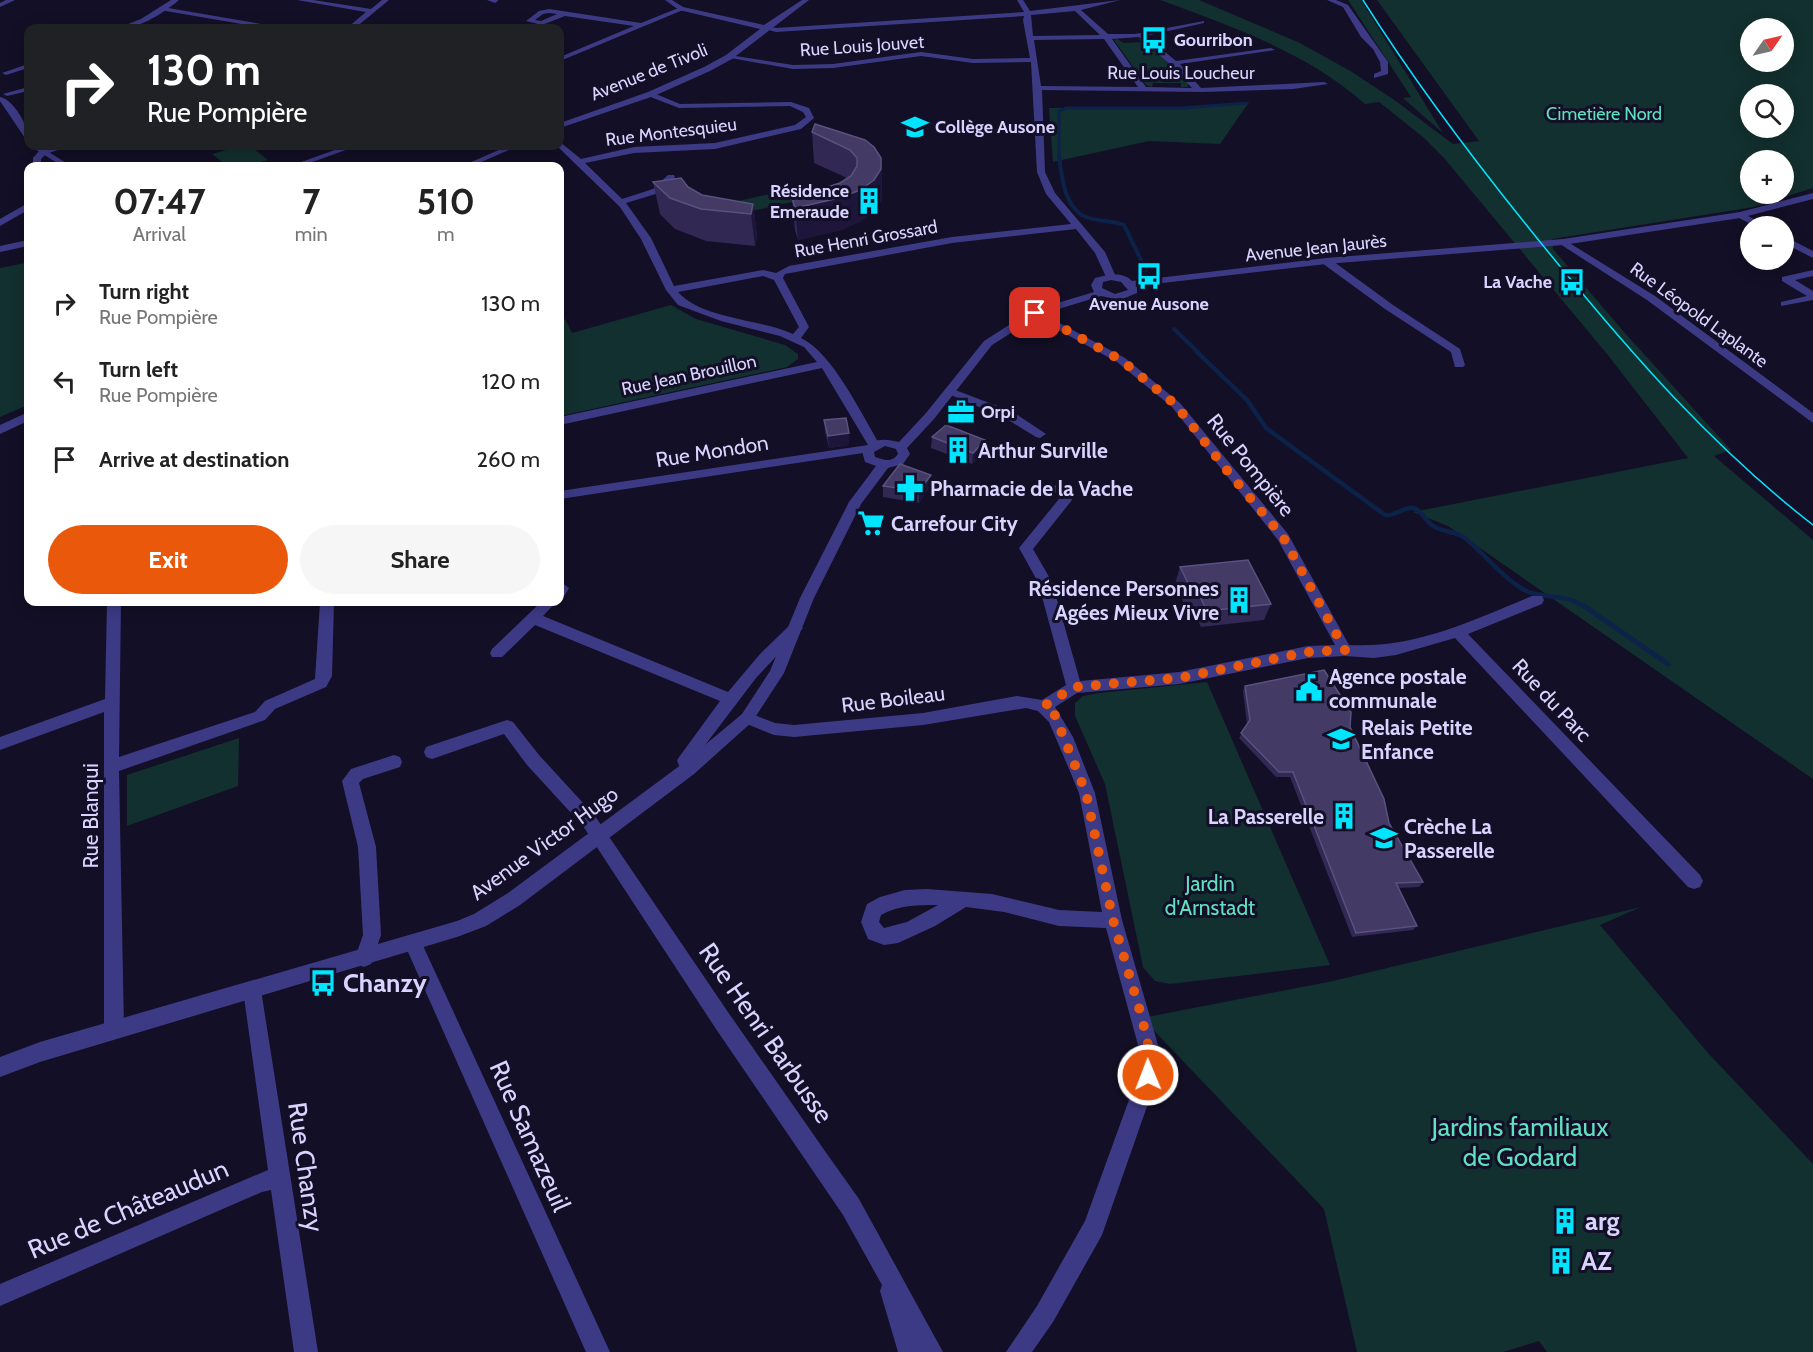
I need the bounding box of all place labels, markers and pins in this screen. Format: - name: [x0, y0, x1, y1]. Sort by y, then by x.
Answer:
- bus stop icon: Gourribon: [1139, 25, 1169, 55]
- place label: Gourribon: [1174, 29, 1253, 51]
- school or university icon: Collège Ausone: [900, 112, 930, 142]
- place label: Collège Ausone: [935, 116, 1055, 138]
- place label: Résidence Emeraude: [770, 180, 849, 223]
- building icon: Résidence Emeraude: [854, 186, 884, 216]
- bus stop icon: Avenue Ausone: [1134, 261, 1164, 291]
- bus stop icon: La Vache: [1557, 267, 1587, 297]
- place label: La Vache: [1483, 271, 1552, 293]
- pin: [1009, 287, 1060, 338]
- place label: Avenue Ausone: [1089, 293, 1209, 315]
- office icon: Orpi: [946, 397, 976, 427]
- place label: Orpi: [981, 401, 1015, 423]
- building icon: Arthur Surville: [943, 435, 973, 465]
- place label: Arthur Surville: [978, 438, 1108, 463]
- pharmacy icon: Pharmacie de la Vache: [895, 473, 925, 503]
- place label: Pharmacie de la Vache: [930, 476, 1133, 501]
- supermarket icon: Carrefour City: [856, 508, 886, 538]
- place label: Carrefour City: [891, 511, 1018, 536]
- place label: Résidence Personnes Agées Mieux Vivre: [1028, 576, 1219, 625]
- building icon: Résidence Personnes Agées Mieux Vivre: [1224, 585, 1254, 615]
- place label: Agence postale communale: [1329, 664, 1467, 713]
- public building icon: Agence postale communale: [1294, 673, 1324, 703]
- place label: Relais Petite Enfance: [1361, 715, 1473, 764]
- school or university icon: Relais Petite Enfance: [1326, 724, 1356, 754]
- building icon: La Passerelle: [1329, 801, 1359, 831]
- place label: La Passerelle: [1208, 804, 1324, 829]
- place label: Crèche La Passerelle: [1404, 814, 1495, 863]
- school or university icon: Crèche La Passerelle: [1369, 823, 1399, 853]
- place label: Chanzy: [343, 967, 427, 999]
- bus stop icon: Chanzy: [308, 968, 338, 998]
- place label: arg: [1585, 1205, 1619, 1237]
- building icon: arg: [1550, 1206, 1580, 1236]
- place label: AZ: [1581, 1245, 1612, 1277]
- building icon: AZ: [1546, 1246, 1576, 1276]

